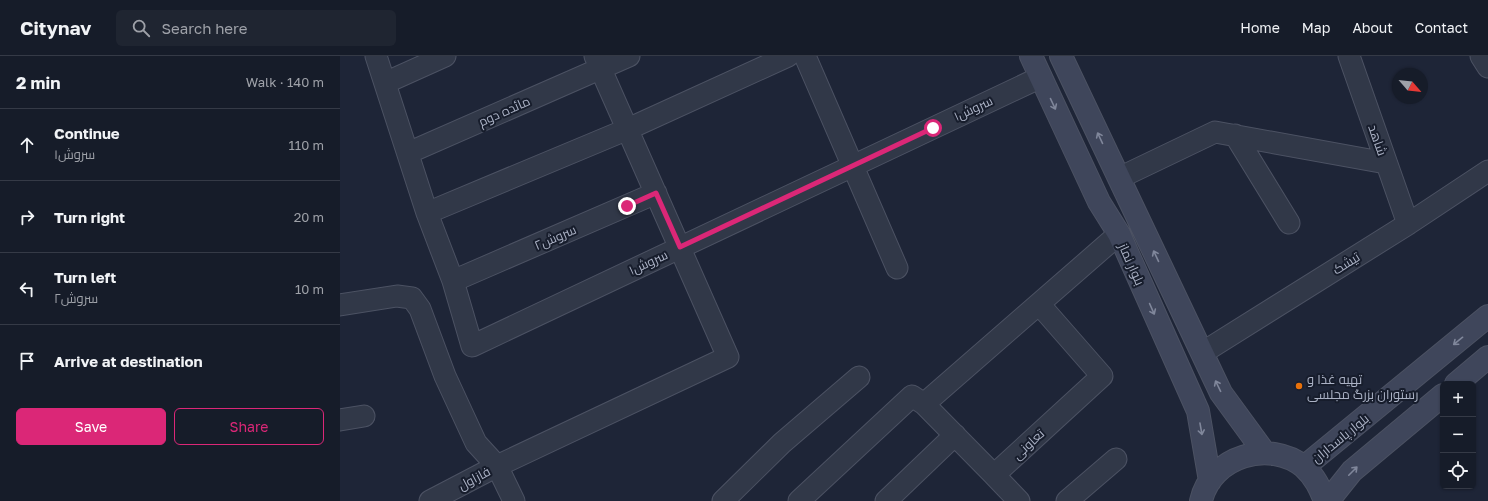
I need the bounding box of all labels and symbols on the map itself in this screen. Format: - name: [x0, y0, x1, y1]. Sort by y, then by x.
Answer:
- north arrow: [1392, 68, 1428, 104]
- street label: سروش۱: [951, 92, 995, 124]
- street label: مائده دوم: [476, 93, 533, 131]
- one-way arrow: [1050, 98, 1057, 110]
- route start: [924, 119, 942, 137]
- street label: شاهد: [1365, 122, 1391, 158]
- one-way arrow: [1096, 133, 1103, 145]
- route end: [618, 197, 636, 215]
- street label: سروش۲: [532, 221, 578, 253]
- street label: بلوار نماز: [1115, 239, 1148, 288]
- street label: سروش۱: [626, 246, 670, 278]
- street label: تیشک: [1329, 248, 1363, 277]
- one-way arrow: [1152, 250, 1159, 262]
- one-way arrow: [1149, 303, 1157, 315]
- one-way arrow: [1452, 337, 1463, 346]
- place label: تهیه غذا و رستوران بزرگ مجلسی: [1307, 371, 1418, 402]
- one-way arrow: [1214, 380, 1221, 392]
- marker: تهیه غذا و رستوران بزرگ مجلسی: [1294, 381, 1304, 391]
- street label: بلوار پاسداران: [1308, 410, 1373, 468]
- one-way arrow: [1197, 422, 1205, 435]
- street label: تعاونی: [1009, 425, 1048, 463]
- street label: فازاول: [455, 463, 493, 494]
- one-way arrow: [1348, 466, 1358, 476]

